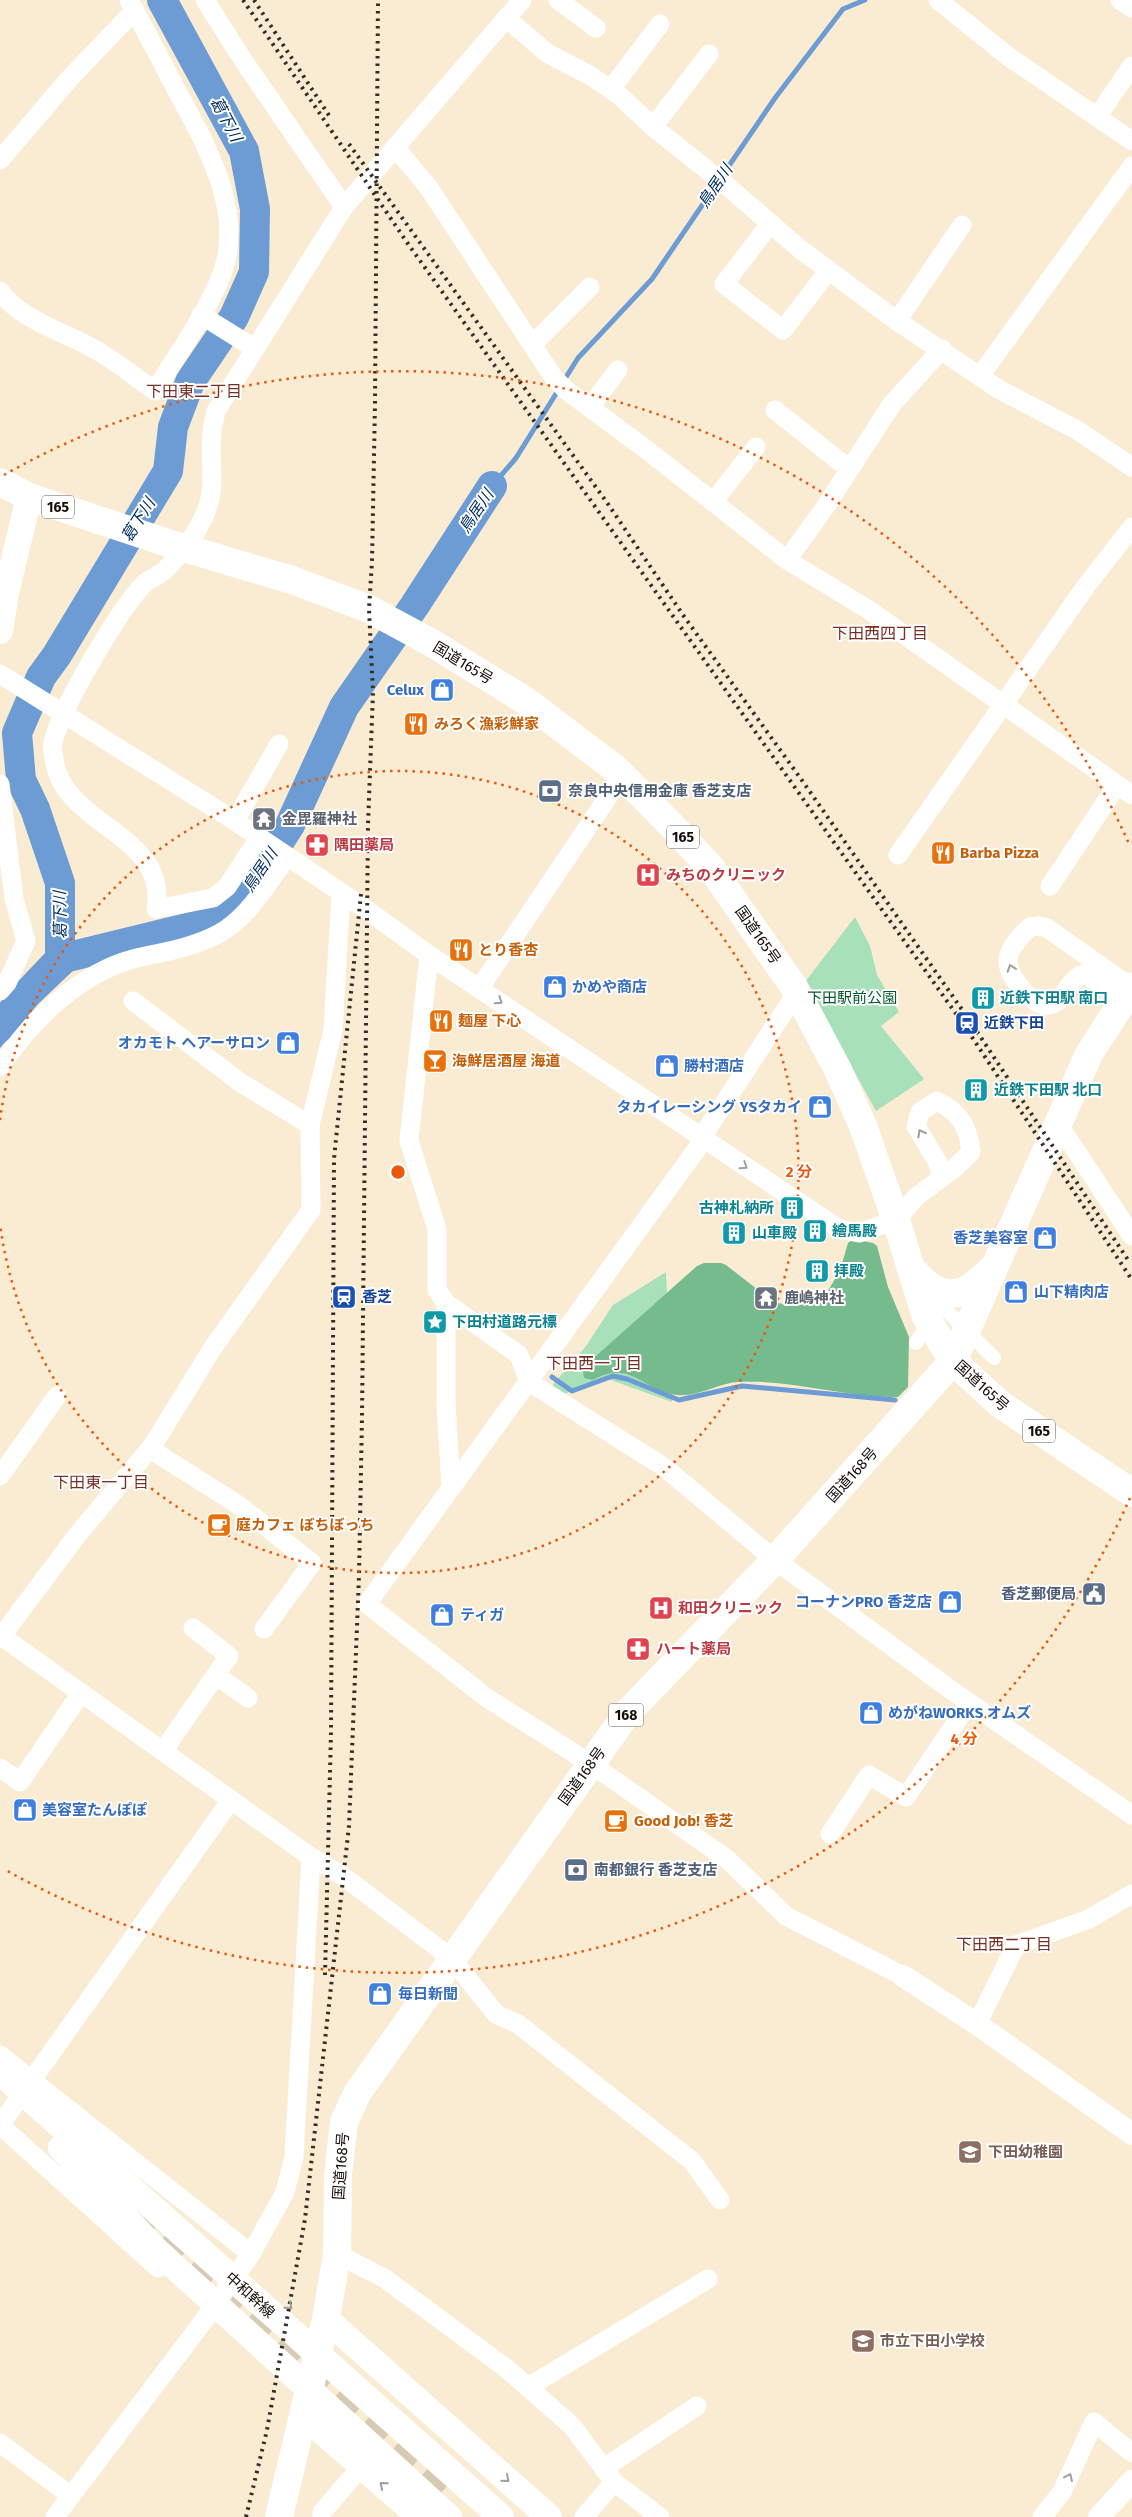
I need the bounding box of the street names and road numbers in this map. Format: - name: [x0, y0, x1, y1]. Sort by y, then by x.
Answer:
- road number: 165: [42, 496, 74, 518]
- street label: 国道165号: [430, 638, 496, 688]
- road number: 165: [667, 826, 699, 849]
- street label: 国道165号: [731, 902, 785, 968]
- street label: 国道165号: [951, 1357, 1013, 1415]
- road number: 165: [1023, 1420, 1055, 1442]
- street label: 国道168号: [823, 1444, 881, 1506]
- road number: 168: [608, 1704, 644, 1726]
- street label: 国道168号: [555, 1743, 609, 1809]
- street label: 国道168号: [330, 2132, 352, 2200]
- street label: 中和幹線: [222, 2268, 278, 2322]

